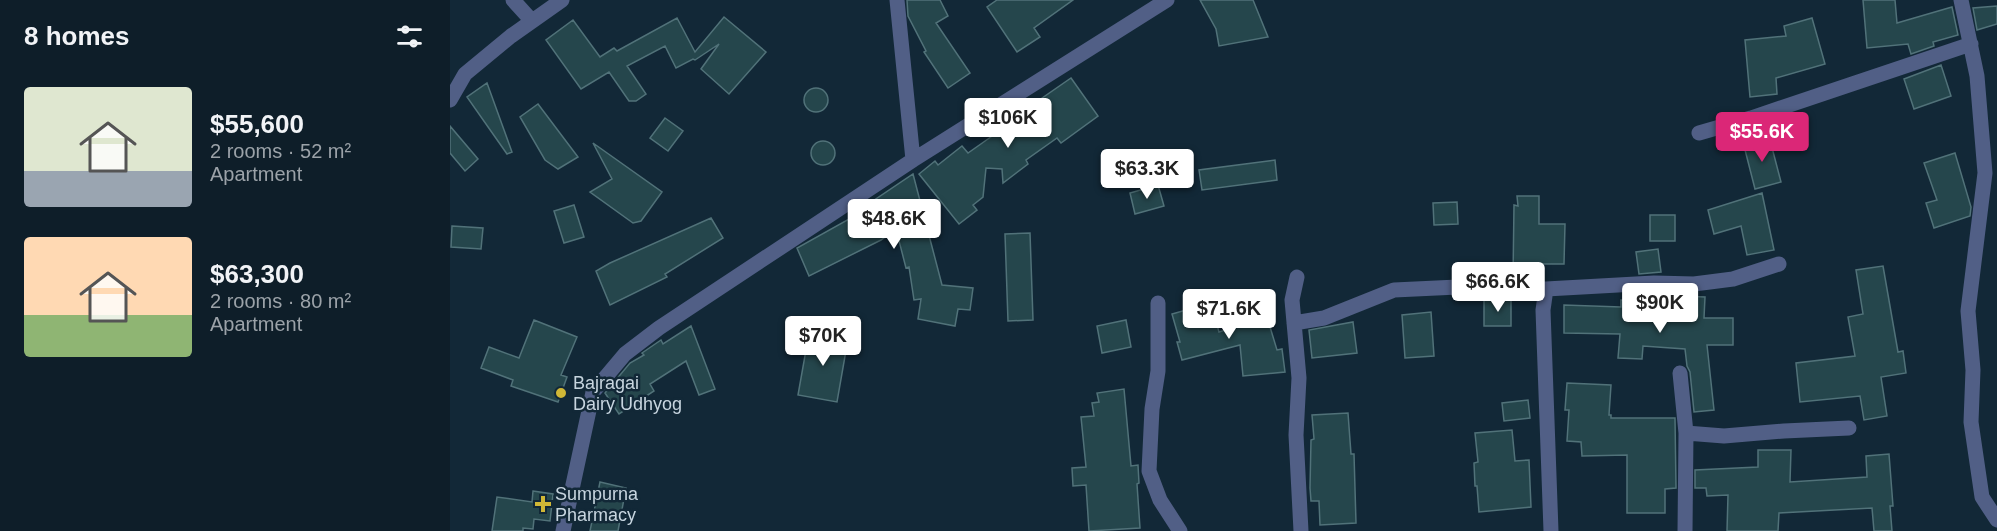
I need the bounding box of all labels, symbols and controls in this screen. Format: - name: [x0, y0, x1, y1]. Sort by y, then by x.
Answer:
- icon: filters: [393, 20, 426, 53]
- text: 8 homes: [24, 21, 130, 51]
- pin: $106K: [966, 98, 1050, 149]
- text: $106K: [979, 106, 1037, 128]
- text: $55,600: [210, 109, 304, 139]
- icon: home: [72, 111, 144, 183]
- pin: $55.6K: [1713, 112, 1811, 163]
- text: $55.6K: [1730, 120, 1794, 142]
- text: 2 rooms · 52 m²: [210, 140, 351, 162]
- pin: $63.3K: [1098, 149, 1196, 200]
- text: $63.3K: [1115, 157, 1179, 179]
- text: Apartment: [210, 163, 302, 185]
- pin: $48.6K: [845, 199, 943, 250]
- text: $48.6K: [862, 207, 926, 229]
- text: $63,300: [210, 259, 304, 289]
- icon: home: [72, 261, 144, 333]
- pin: $66.6K: [1449, 262, 1547, 313]
- text: $66.6K: [1466, 270, 1530, 292]
- pin: $90K: [1624, 283, 1696, 334]
- pin: $71.6K: [1180, 289, 1278, 340]
- text: 2 rooms · 80 m²: [210, 290, 351, 312]
- text: $90K: [1636, 291, 1684, 313]
- text: $71.6K: [1197, 297, 1261, 319]
- text: Apartment: [210, 313, 302, 335]
- pin: $70K: [787, 316, 859, 367]
- text: $70K: [799, 324, 847, 346]
- place label: Bajragai Dairy Udhyog: [573, 373, 682, 414]
- marker: Bajragai Dairy Udhyog: [554, 386, 568, 400]
- place label: Sumpurna Pharmacy: [555, 484, 639, 525]
- marker: Sumpurna Pharmacy: [536, 497, 550, 511]

